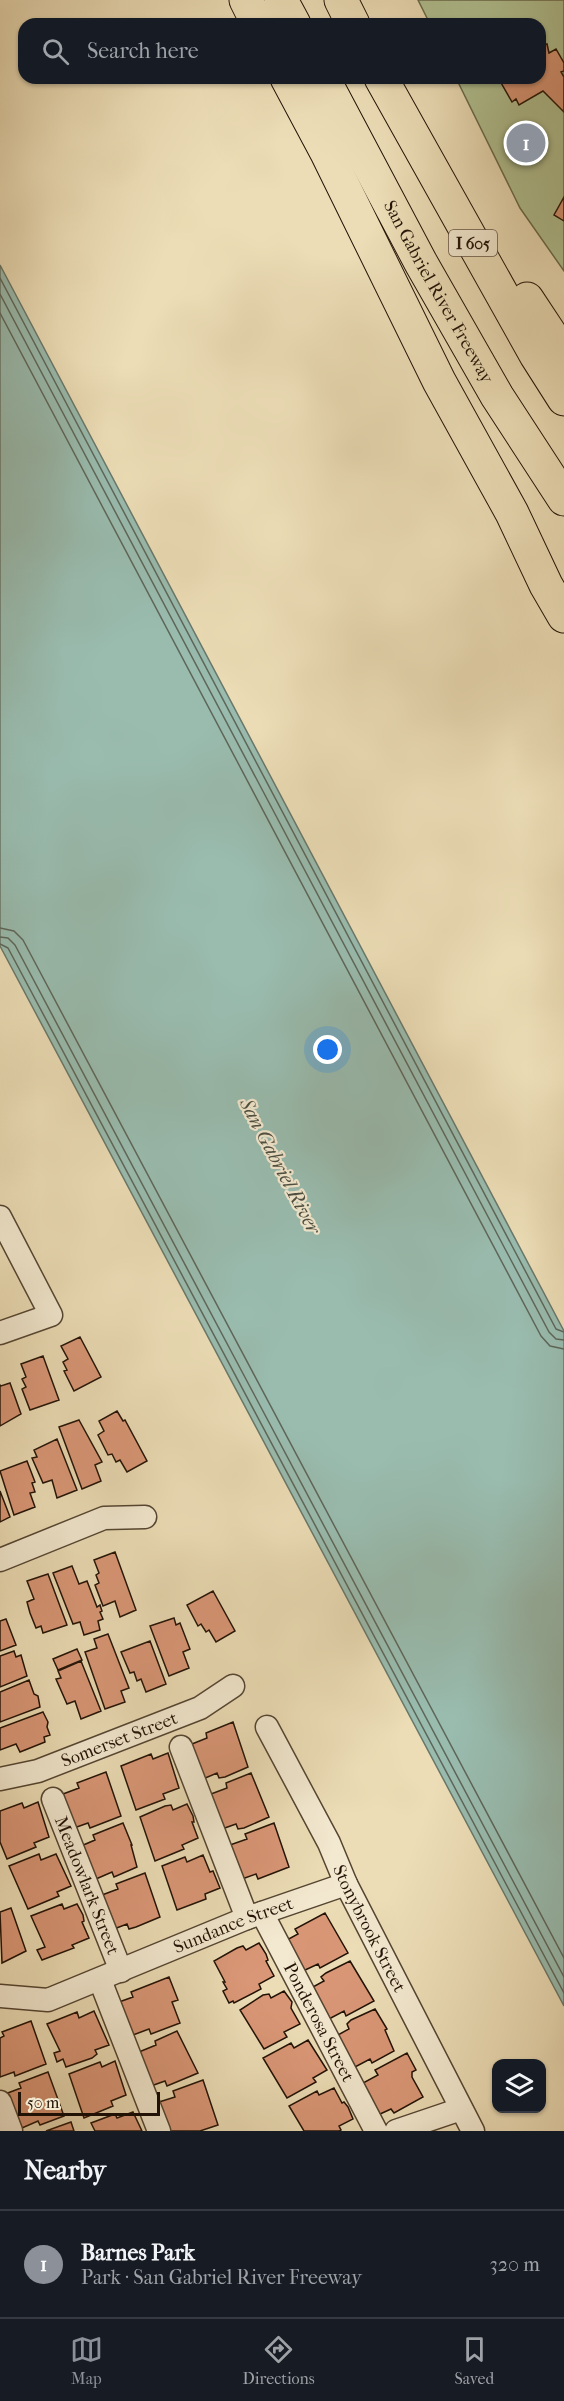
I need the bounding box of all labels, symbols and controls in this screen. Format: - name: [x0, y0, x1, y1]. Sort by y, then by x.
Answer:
- search box: [18, 18, 546, 84]
- icon: search: [39, 35, 72, 68]
- text: Search here: [87, 38, 199, 64]
- pin: 1: [506, 120, 546, 166]
- street label: San Gabriel River Freeway: [379, 197, 499, 388]
- road number: I 605: [449, 230, 497, 256]
- your location: [313, 1035, 342, 1064]
- water label: San Gabriel River: [234, 1093, 326, 1240]
- street label: Somerset Street: [58, 1707, 181, 1772]
- street label: Meadowlark Street: [50, 1813, 124, 1958]
- street label: Stonybrook Street: [329, 1862, 410, 1996]
- street label: Sundance Street: [170, 1892, 296, 1958]
- street label: Ponderosa Street: [279, 1959, 359, 2086]
- map controls: [492, 2059, 546, 2113]
- button: layers: [492, 2059, 546, 2113]
- scale bar: [18, 2089, 160, 2116]
- text: 50 m: [27, 2093, 59, 2112]
- text: Nearby: [24, 2155, 106, 2186]
- text: Barnes Park: [81, 2240, 195, 2266]
- text: 1: [40, 2253, 47, 2276]
- text: 320 m: [490, 2253, 540, 2276]
- text: Park · San Gabriel River Freeway: [81, 2266, 362, 2289]
- tab: Map: [70, 2333, 103, 2388]
- tab: Directions: [243, 2333, 315, 2388]
- tab: Saved: [454, 2333, 494, 2388]

